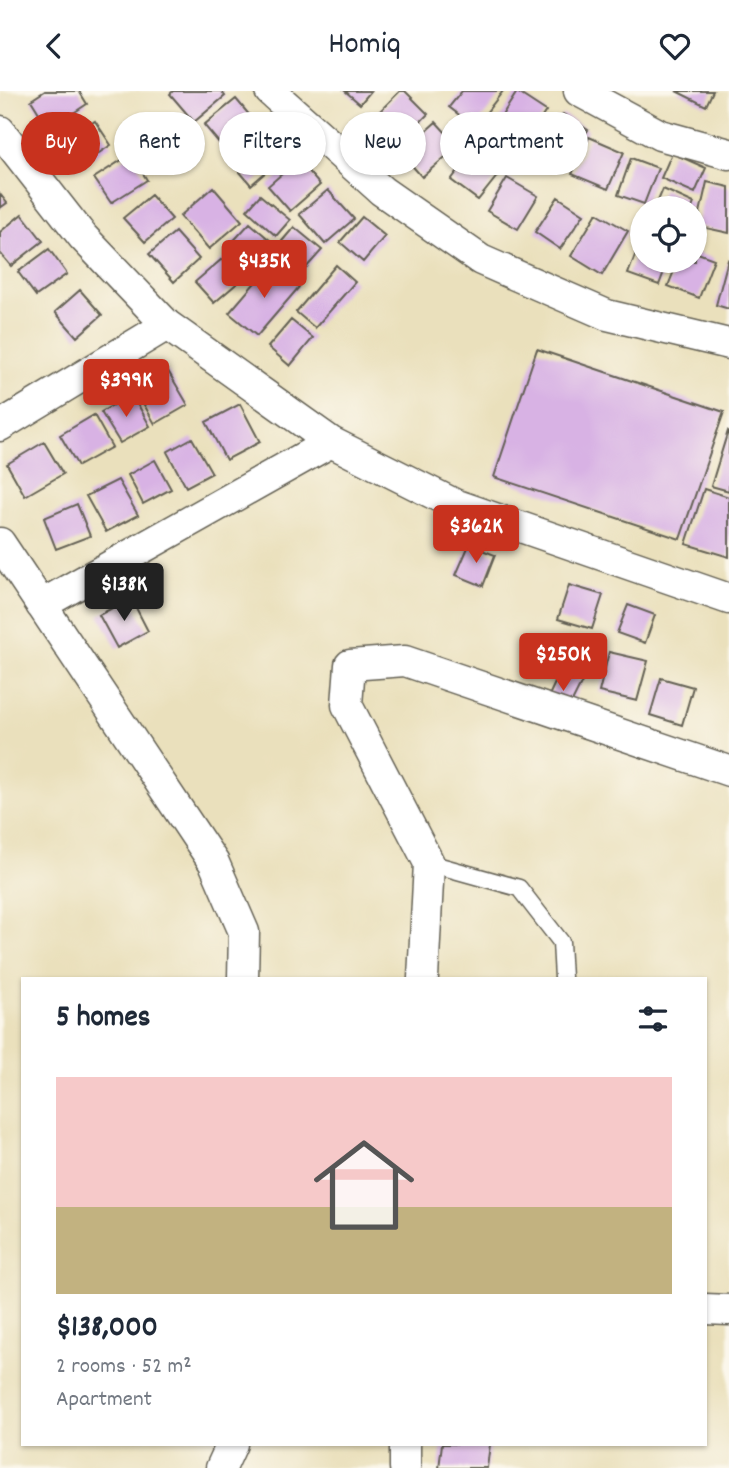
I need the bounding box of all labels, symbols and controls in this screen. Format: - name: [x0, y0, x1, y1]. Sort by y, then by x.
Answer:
- text: Homiq: [328, 23, 401, 69]
- icon: back: [35, 27, 73, 65]
- icon: heart: [656, 27, 694, 65]
- chip: Buy: [21, 112, 100, 175]
- chip: Rent: [114, 112, 205, 175]
- chip: Filters: [219, 112, 326, 175]
- chip: New: [340, 112, 426, 175]
- chip: Apartment: [440, 112, 588, 175]
- map controls: [630, 196, 707, 273]
- button: locate: [630, 196, 707, 273]
- pin: $435K: [215, 241, 313, 300]
- text: $435K: [238, 246, 290, 279]
- pin: $399K: [77, 359, 175, 419]
- text: $399K: [99, 365, 153, 398]
- pin: $362K: [427, 505, 525, 565]
- text: $362K: [449, 511, 503, 544]
- pin: $138K: [75, 563, 173, 623]
- text: $138K: [101, 569, 147, 602]
- pin: $250K: [514, 633, 612, 693]
- text: $250K: [535, 639, 591, 672]
- text: 5 homes: [56, 998, 150, 1041]
- icon: filters: [634, 1000, 672, 1038]
- icon: home: [301, 1122, 427, 1248]
- text: $138,000: [56, 1308, 158, 1351]
- text: 2 rooms · 52 m²: [56, 1351, 192, 1384]
- text: Apartment: [56, 1384, 152, 1417]

